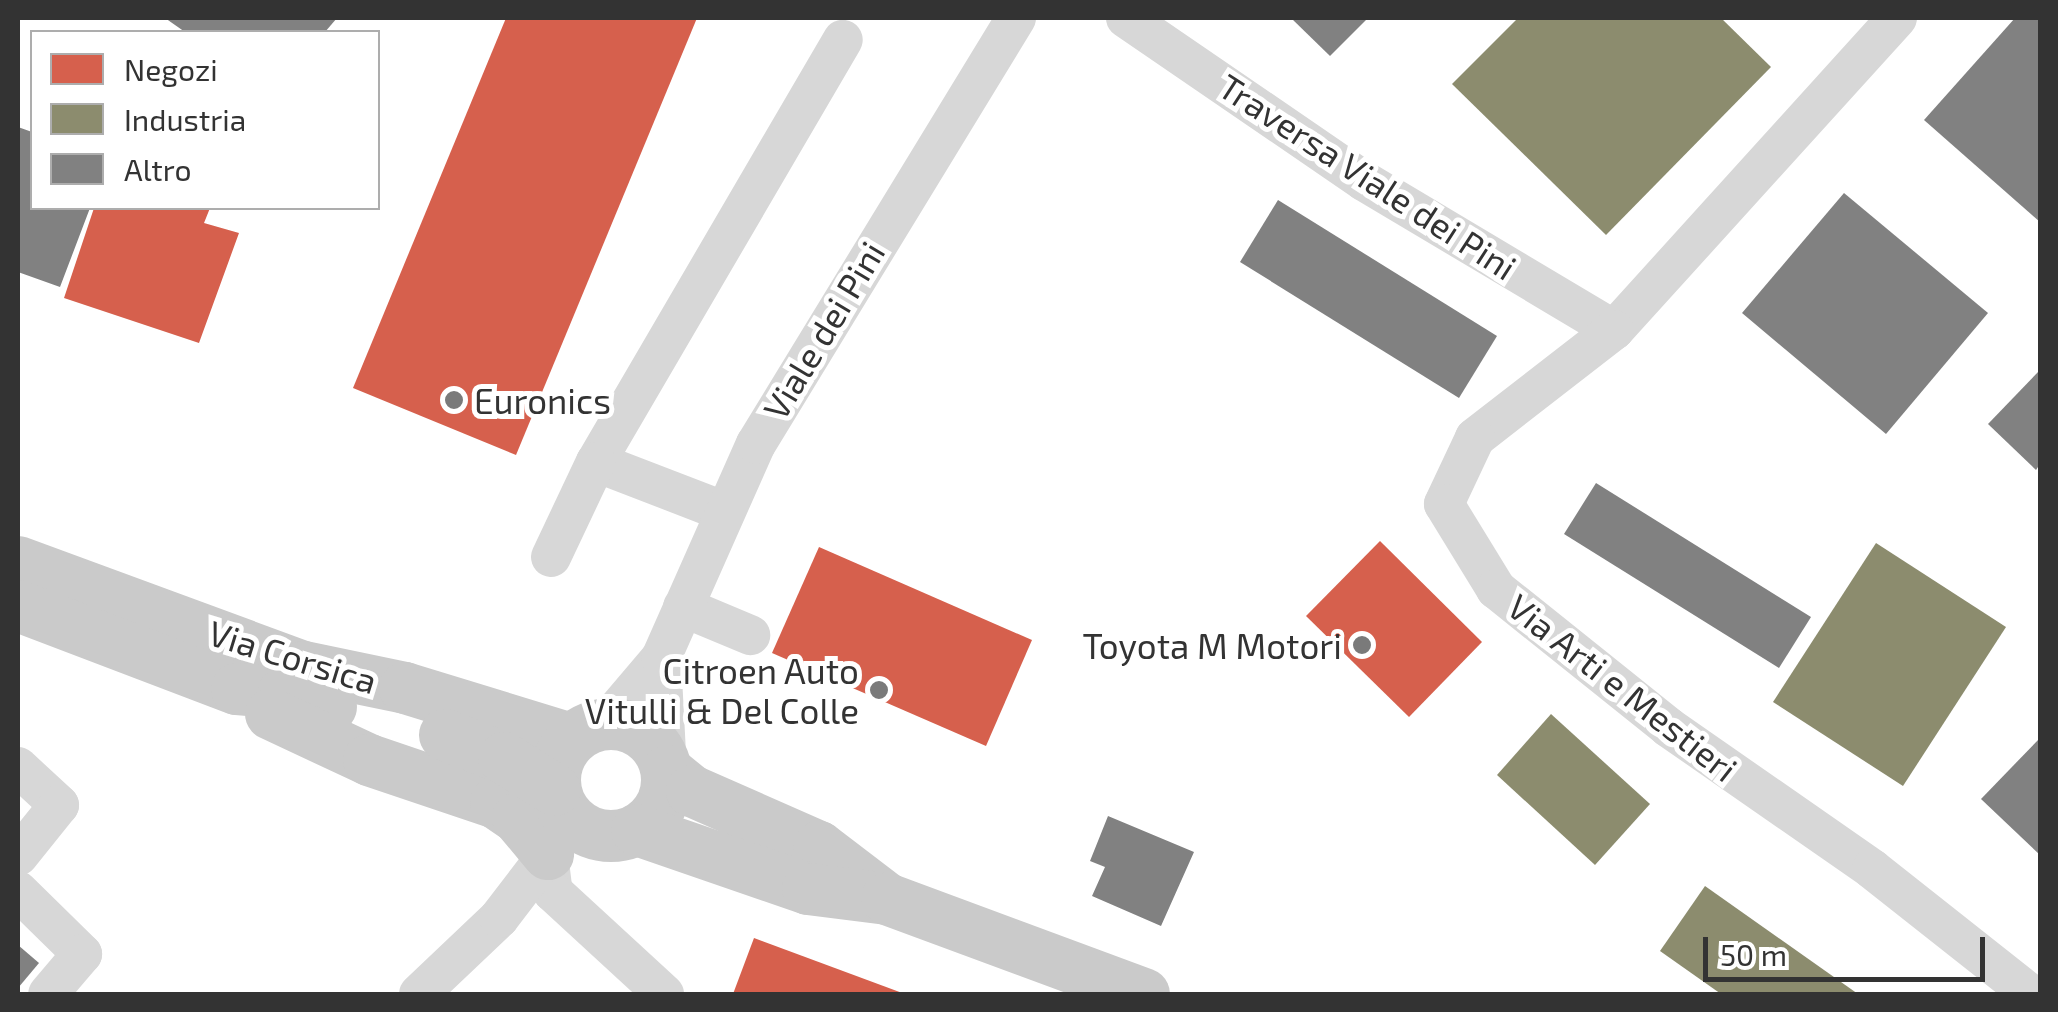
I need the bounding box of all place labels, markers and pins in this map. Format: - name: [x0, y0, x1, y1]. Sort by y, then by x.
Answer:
- place label: Euronics: [474, 379, 611, 421]
- marker: Euronics: [443, 389, 465, 411]
- place label: Toyota M Motori: [1082, 624, 1342, 666]
- marker: Toyota M Motori: [1351, 634, 1373, 656]
- place label: Citroen Auto Vitulli & Del Colle: [584, 649, 859, 731]
- marker: Citroen Auto Vitulli & Del Colle: [868, 679, 890, 701]

